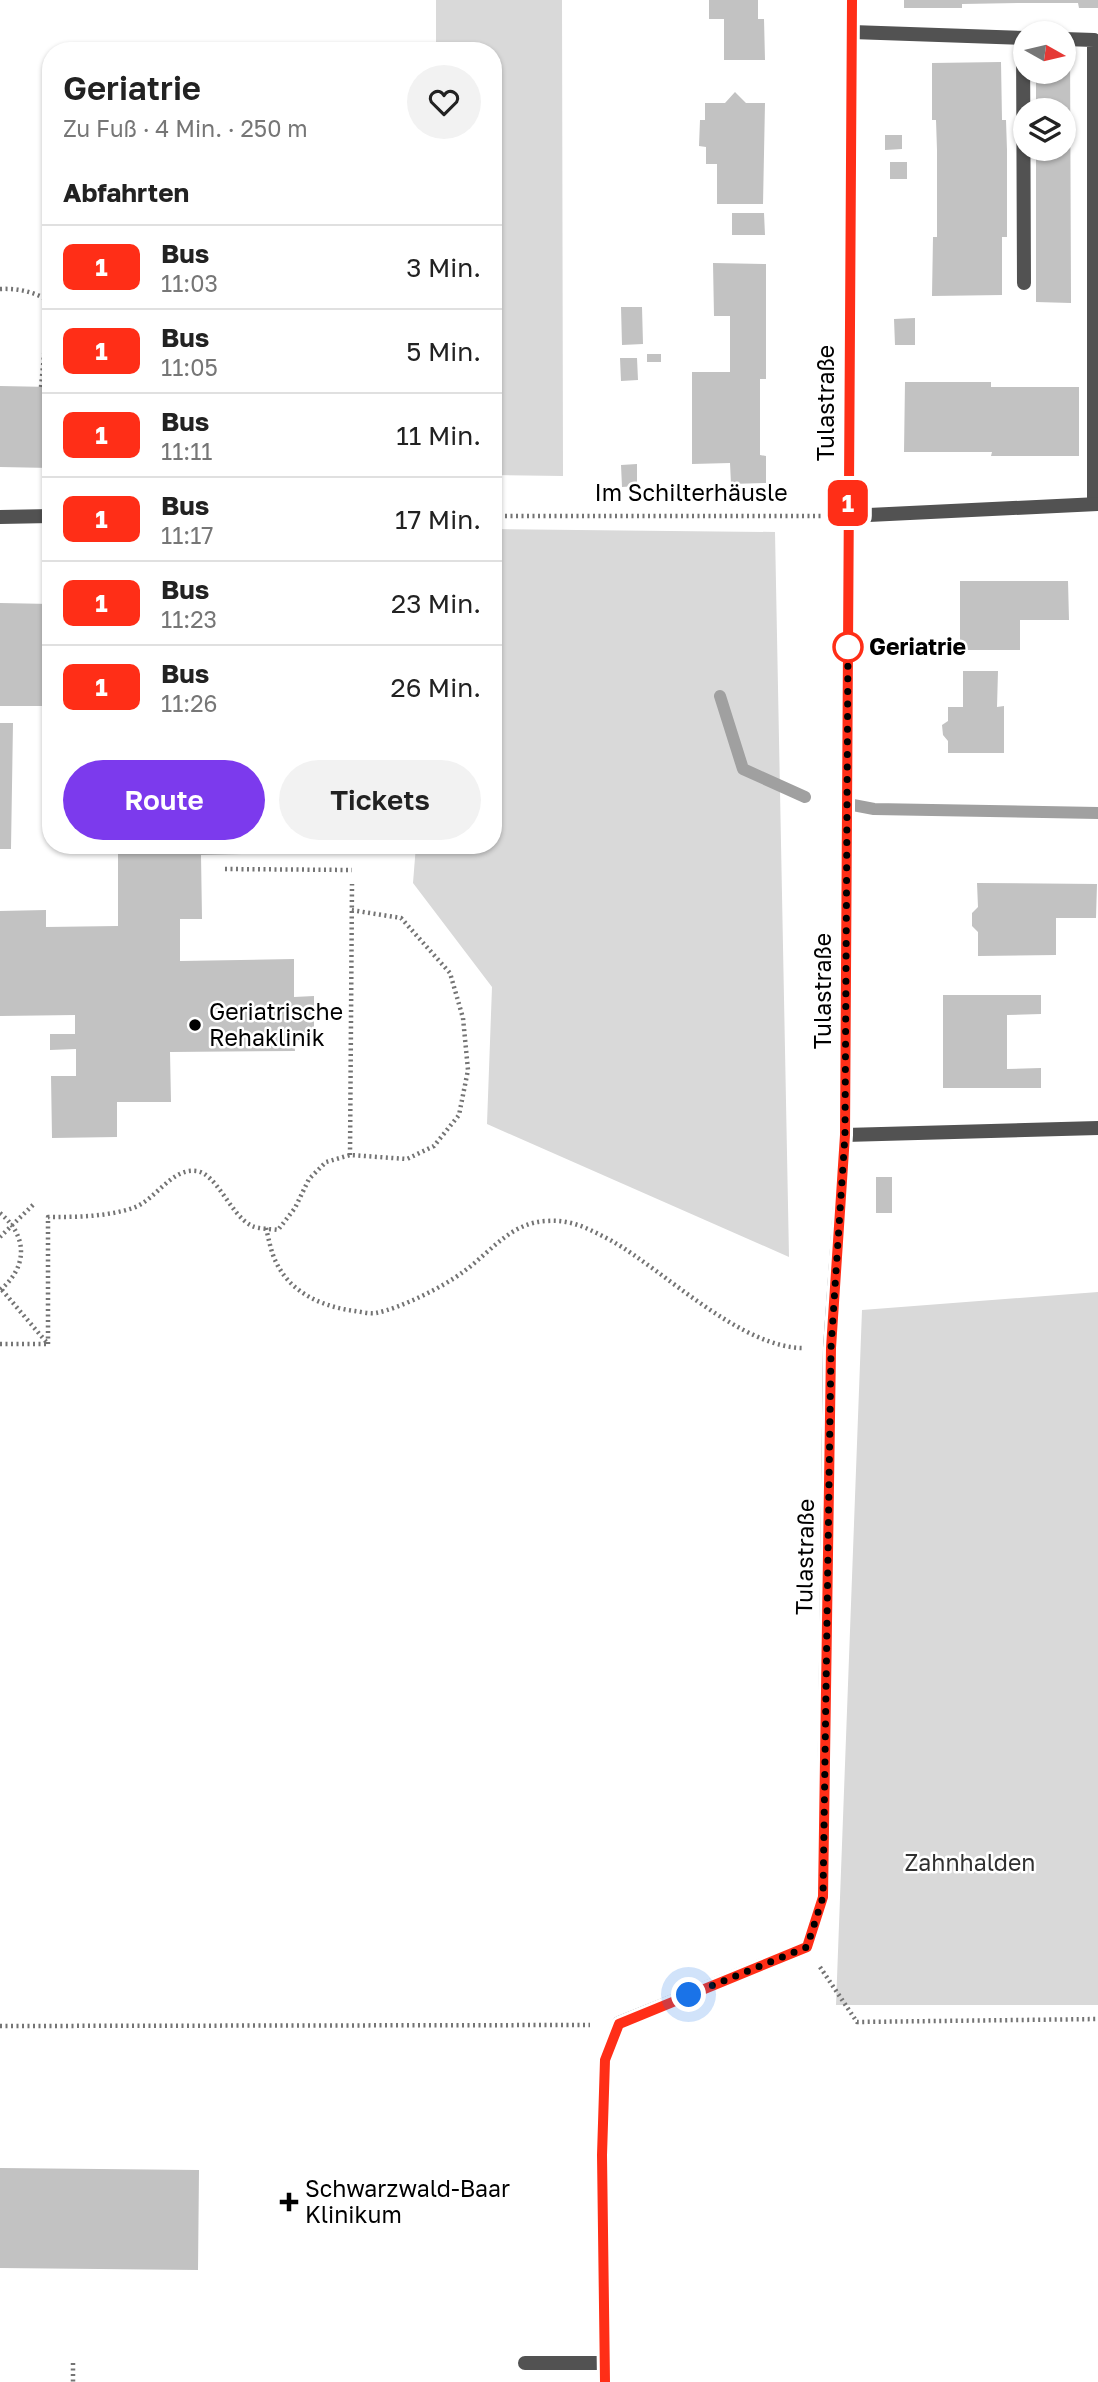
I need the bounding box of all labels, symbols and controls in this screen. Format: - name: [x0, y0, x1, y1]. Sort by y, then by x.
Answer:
- north arrow: [1013, 21, 1076, 84]
- map controls: [1013, 21, 1076, 161]
- button: heart: [407, 65, 481, 139]
- text: Geriatrie: [63, 68, 201, 107]
- button: layers: [1013, 98, 1076, 161]
- text: Zu Fuß · 4 Min. · 250 m: [63, 114, 308, 142]
- text: Abfahrten: [63, 177, 189, 208]
- text: Bus: [161, 238, 209, 269]
- text: 1: [95, 252, 108, 281]
- text: 3 Min.: [406, 252, 481, 283]
- text: 11:03: [161, 269, 218, 297]
- text: Bus: [161, 322, 209, 353]
- text: 1: [95, 336, 108, 365]
- text: 5 Min.: [406, 336, 481, 367]
- street label: Tulastraße: [811, 345, 839, 461]
- text: 11:05: [161, 353, 218, 381]
- text: Bus: [161, 406, 209, 437]
- text: 1: [95, 420, 108, 449]
- text: 11 Min.: [396, 420, 481, 451]
- text: 11:11: [161, 437, 213, 465]
- street label: Im Schilterhäusle: [594, 478, 788, 506]
- line badge: 1: [825, 480, 871, 526]
- text: 1: [842, 488, 854, 517]
- text: Bus: [161, 490, 209, 521]
- text: 1: [95, 504, 108, 533]
- text: 17 Min.: [395, 504, 481, 535]
- text: 11:17: [161, 521, 214, 549]
- text: Bus: [161, 574, 209, 605]
- text: 1: [95, 588, 108, 617]
- text: 23 Min.: [391, 588, 481, 619]
- text: 11:23: [161, 605, 217, 633]
- marker: Geriatrie: [833, 632, 863, 662]
- place label: Geriatrie: [869, 632, 966, 660]
- text: Bus: [161, 658, 209, 689]
- text: 1: [95, 672, 108, 701]
- text: 26 Min.: [391, 672, 481, 703]
- text: 11:26: [161, 689, 217, 717]
- button: Route: [63, 760, 265, 840]
- button: Tickets: [279, 760, 481, 840]
- street label: Tulastraße: [808, 933, 836, 1049]
- place label: Geriatrische Rehaklinik: [209, 997, 343, 1051]
- marker: Geriatrische Rehaklinik: [187, 1017, 203, 1033]
- street label: Tulastraße: [789, 1499, 819, 1615]
- park label: Zahnhalden: [905, 1848, 1036, 1876]
- your location: [671, 1977, 706, 2012]
- place label: Schwarzwald-Baar Klinikum: [305, 2174, 510, 2228]
- marker: Schwarzwald-Baar Klinikum: [279, 2192, 299, 2212]

